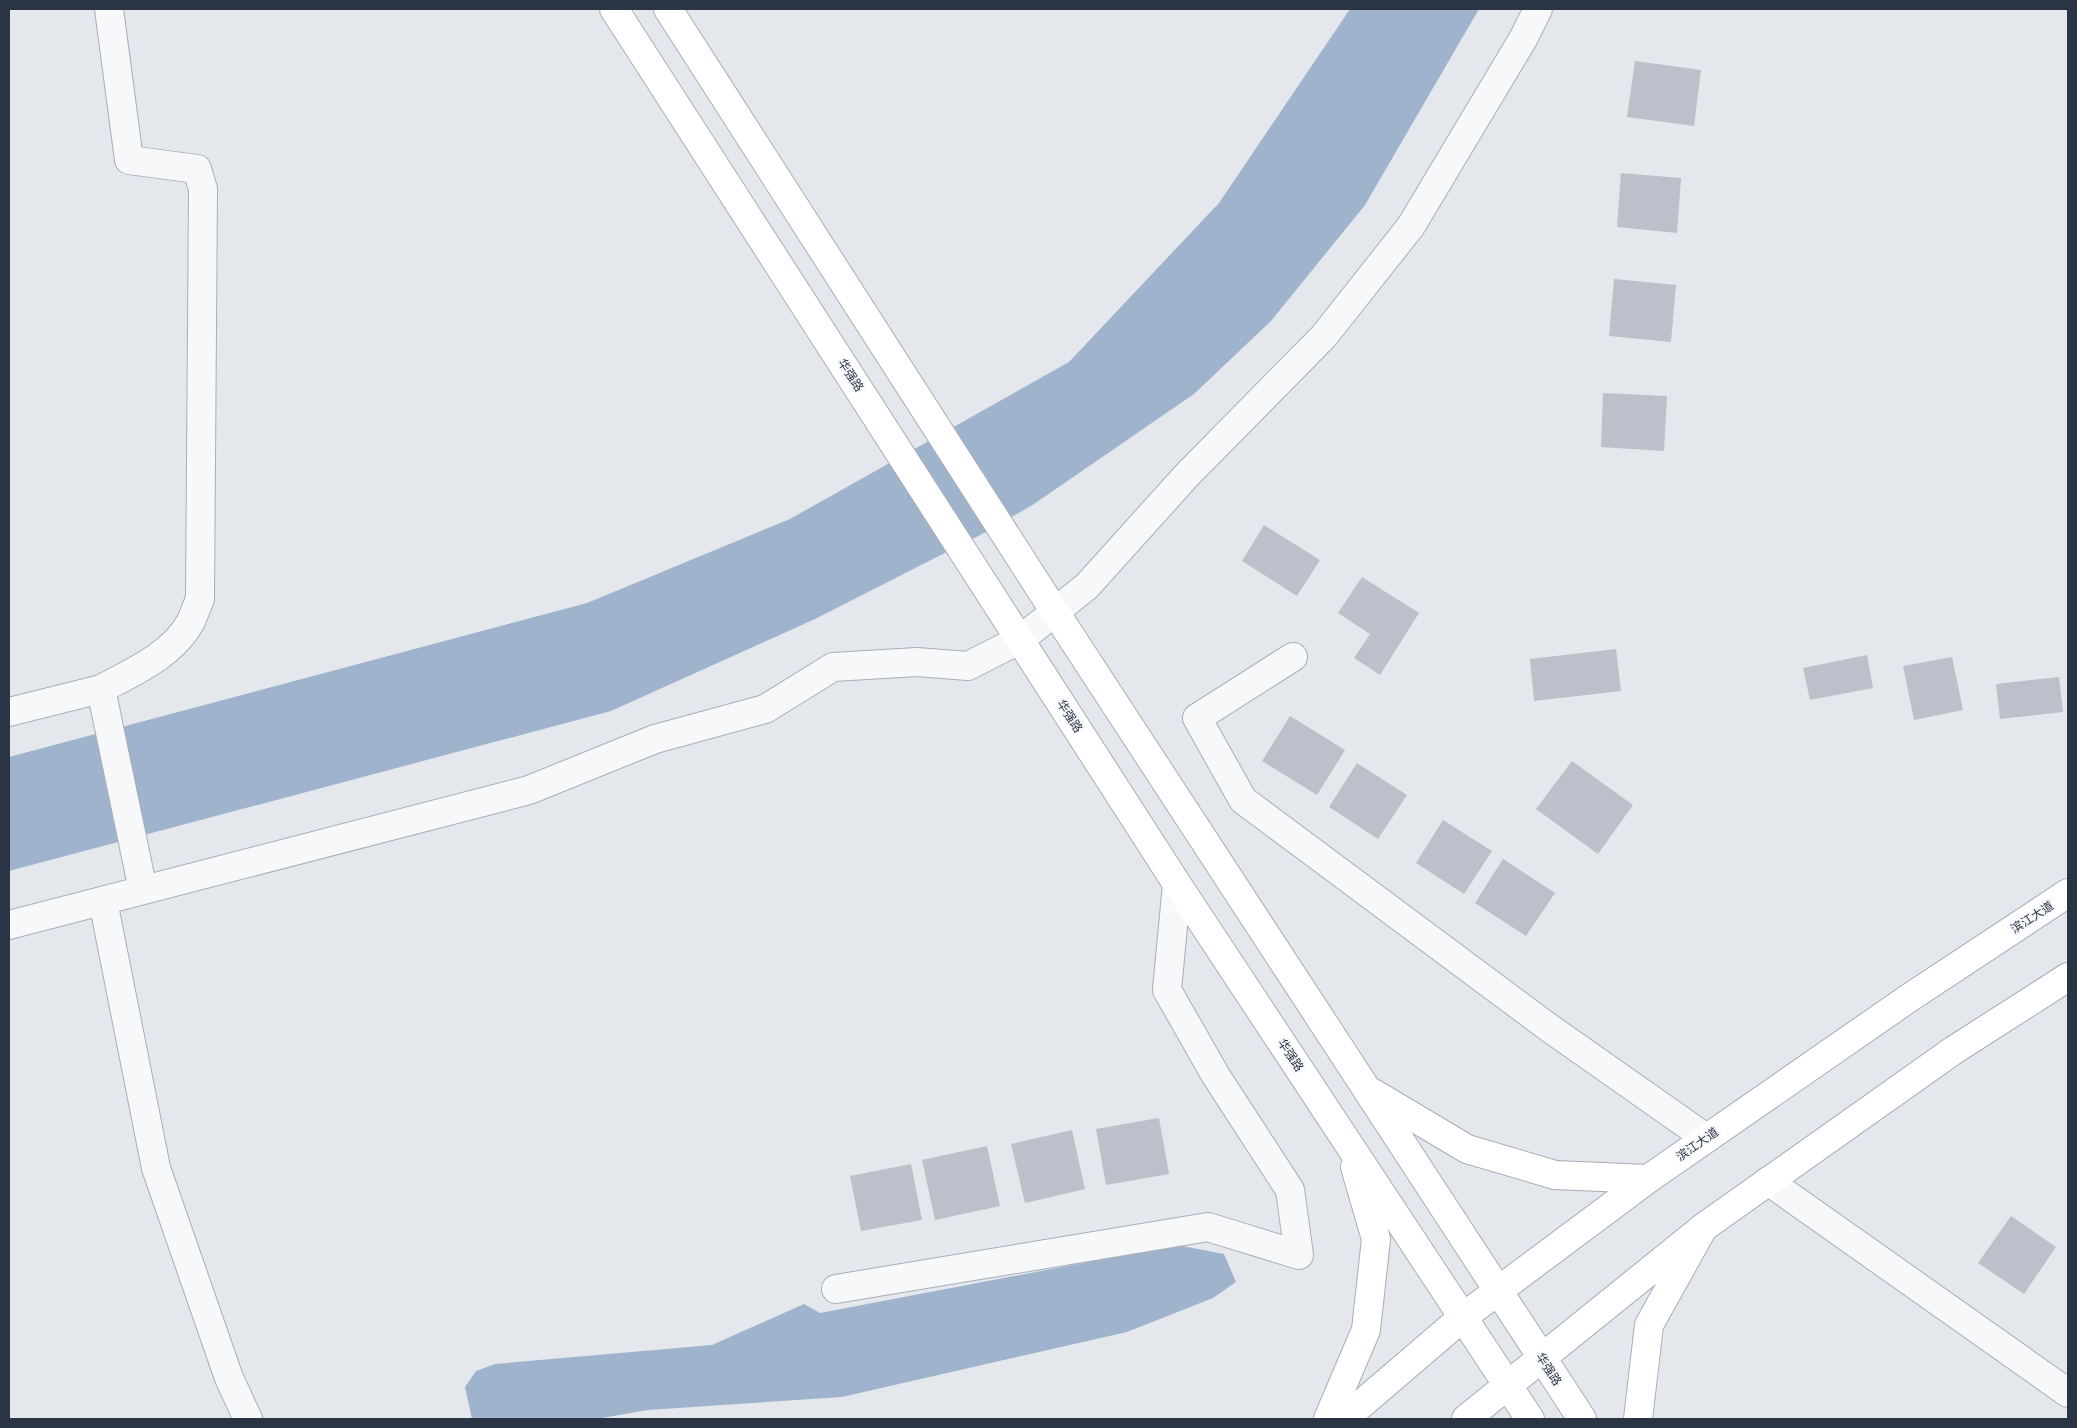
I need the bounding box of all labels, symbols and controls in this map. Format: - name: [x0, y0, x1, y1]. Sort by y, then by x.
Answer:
- street label: 华强路: [835, 356, 867, 394]
- street label: 华强路: [1054, 697, 1086, 735]
- street label: 滨江大道: [2008, 898, 2056, 936]
- street label: 华强路: [1275, 1036, 1307, 1074]
- street label: 滨江大道: [1673, 1124, 1721, 1164]
- street label: 华强路: [1533, 1350, 1565, 1388]

